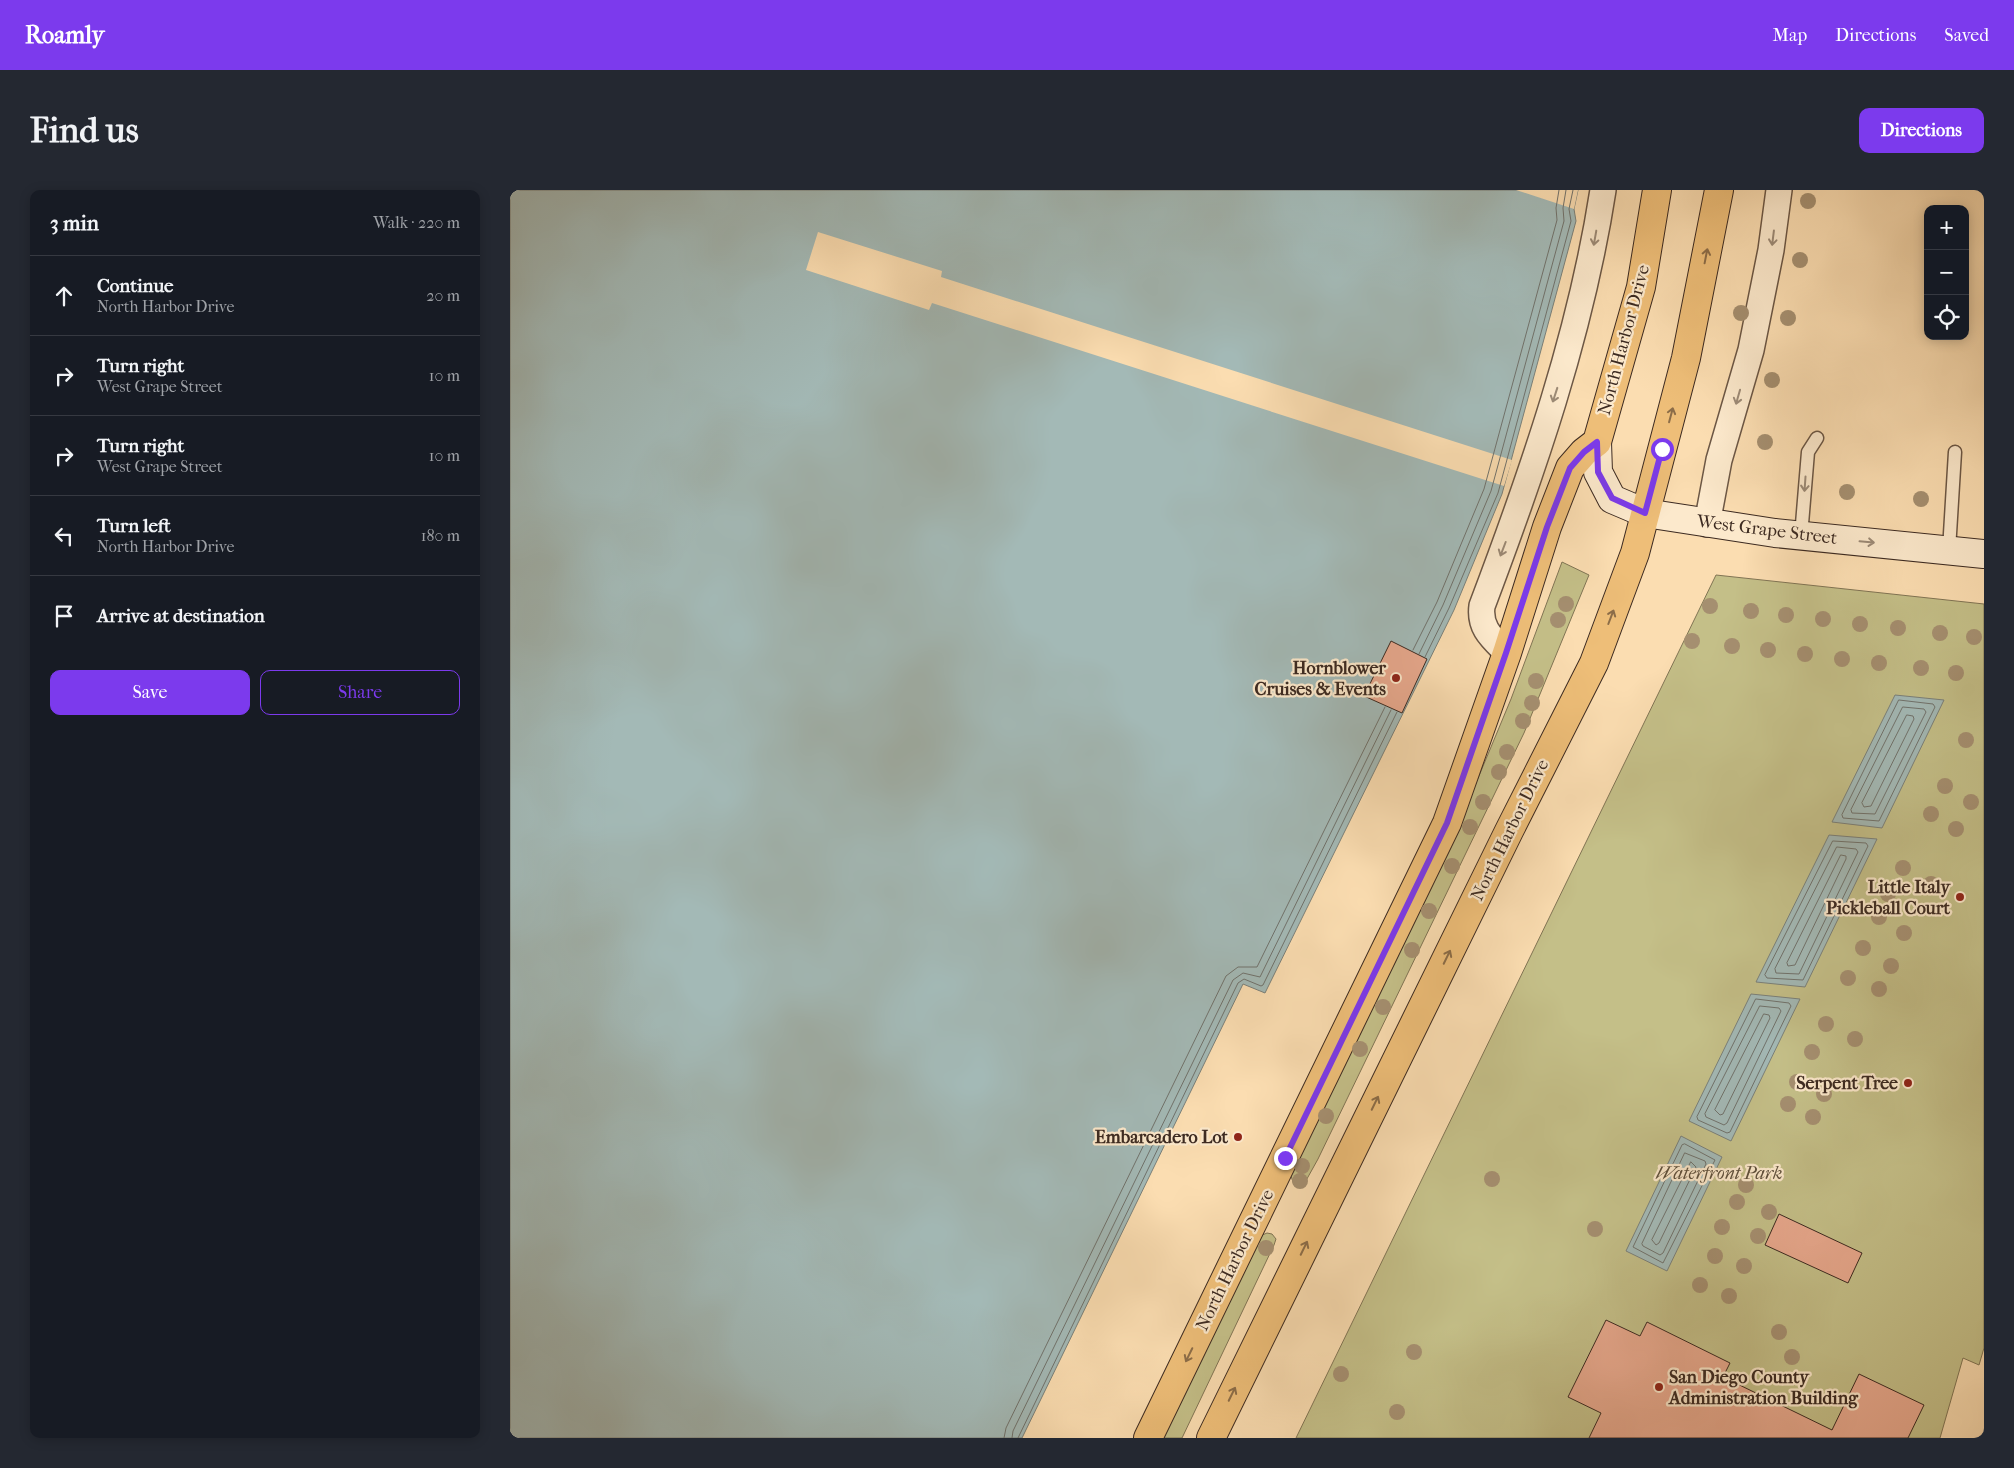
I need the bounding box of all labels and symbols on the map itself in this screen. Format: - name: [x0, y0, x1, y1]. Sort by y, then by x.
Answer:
- one-way arrow: [1589, 230, 1599, 246]
- one-way arrow: [1768, 230, 1778, 246]
- one-way arrow: [1702, 248, 1711, 264]
- street label: North Harbor Drive: [1594, 263, 1654, 417]
- one-way arrow: [1549, 387, 1559, 403]
- one-way arrow: [1732, 388, 1742, 404]
- one-way arrow: [1667, 407, 1676, 423]
- route start: [1651, 438, 1674, 461]
- one-way arrow: [1800, 476, 1810, 492]
- street label: West Grape Street: [1695, 511, 1839, 549]
- one-way arrow: [1859, 538, 1875, 547]
- one-way arrow: [1498, 541, 1507, 557]
- one-way arrow: [1607, 610, 1616, 625]
- place label: Hornblower Cruises & Events: [1254, 658, 1386, 700]
- marker: Hornblower Cruises & Events: [1390, 672, 1402, 684]
- street label: North Harbor Drive: [1467, 756, 1553, 904]
- place label: Little Italy Pickleball Court: [1826, 877, 1951, 919]
- marker: Little Italy Pickleball Court: [1954, 891, 1966, 903]
- one-way arrow: [1443, 950, 1452, 965]
- place label: Serpent Tree: [1796, 1073, 1898, 1094]
- marker: Serpent Tree: [1902, 1077, 1914, 1089]
- one-way arrow: [1371, 1095, 1381, 1110]
- place label: Embarcadero Lot: [1095, 1127, 1229, 1148]
- marker: Embarcadero Lot: [1232, 1131, 1244, 1143]
- route end: [1274, 1147, 1297, 1170]
- park label: Waterfront Park: [1656, 1163, 1782, 1184]
- street label: North Harbor Drive: [1192, 1186, 1278, 1334]
- one-way arrow: [1299, 1241, 1309, 1256]
- one-way arrow: [1183, 1347, 1193, 1362]
- place label: San Diego County Administration Building: [1668, 1367, 1859, 1409]
- marker: San Diego County Administration Building: [1653, 1381, 1665, 1393]
- one-way arrow: [1228, 1387, 1237, 1402]

